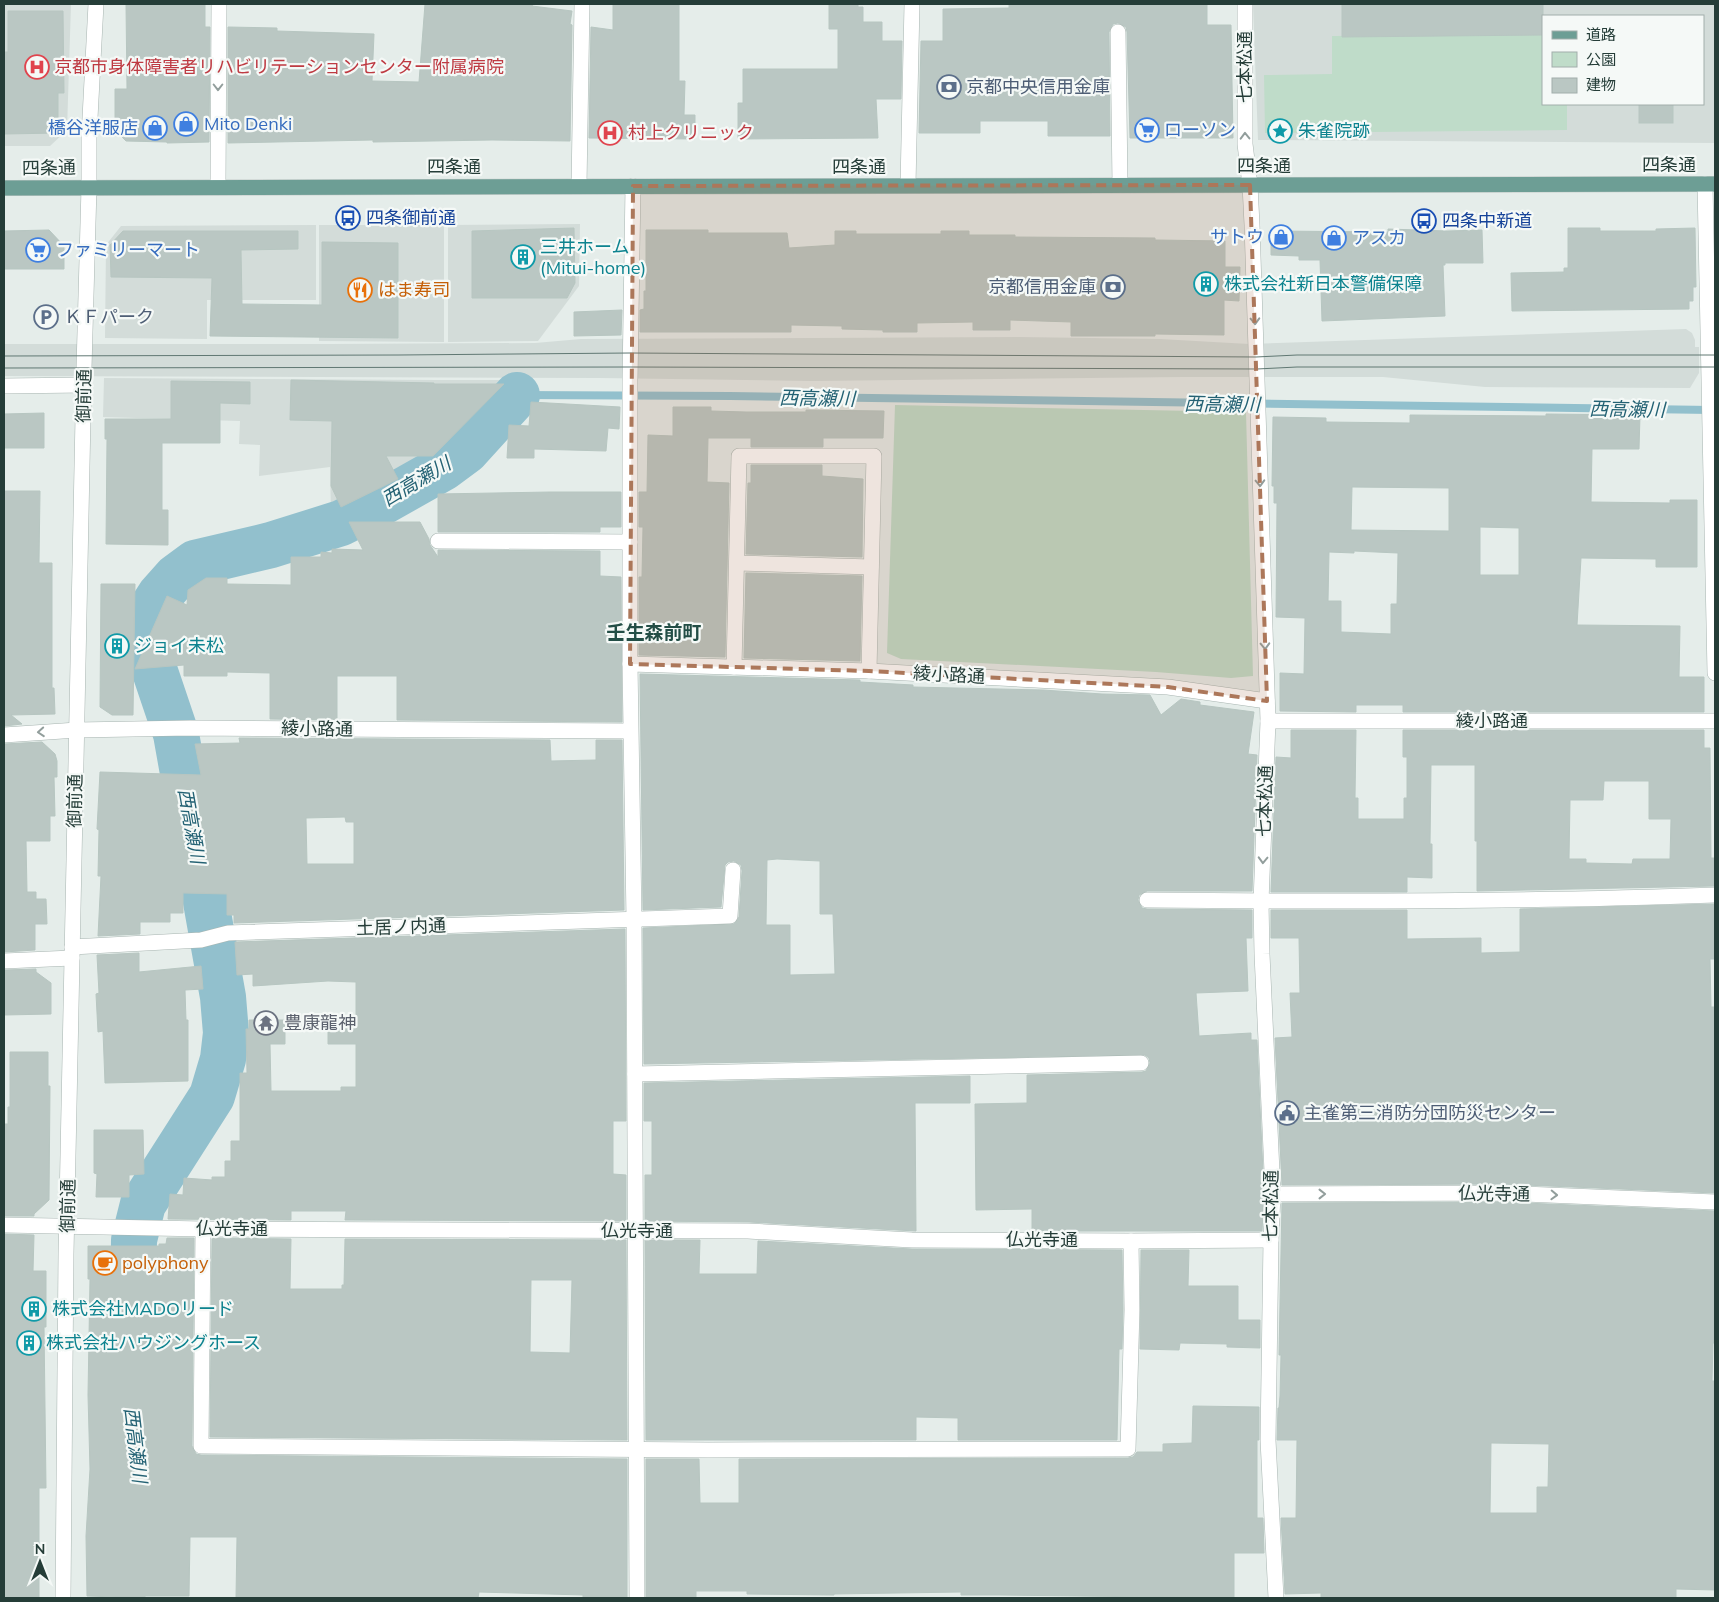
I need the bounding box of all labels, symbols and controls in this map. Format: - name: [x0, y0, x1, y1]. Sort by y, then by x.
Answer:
- legend: [1542, 15, 1704, 105]
- text: 道路: [1586, 25, 1616, 44]
- street label: 七本松通: [1233, 31, 1256, 103]
- text: 公園: [1586, 50, 1616, 69]
- hospital icon: 京都市身体障害者リハビリテーションセンター附属病院: [24, 54, 50, 80]
- place label: 京都市身体障害者リハビリテーションセンター附属病院: [54, 55, 504, 78]
- bank icon: 京都中央信用金庫: [936, 74, 962, 100]
- place label: 京都中央信用金庫: [966, 75, 1110, 98]
- text: 建物: [1586, 75, 1616, 94]
- one-way arrow: [213, 84, 223, 92]
- shop icon: Mito Denki: [173, 111, 199, 137]
- place label: Mito Denki: [204, 112, 292, 135]
- shop icon: 橋谷洋服店: [142, 115, 168, 141]
- place label: 橋谷洋服店: [48, 116, 138, 139]
- supermarket icon: ローソン: [1134, 117, 1160, 143]
- place label: ローソン: [1164, 118, 1236, 141]
- place icon: 朱雀院跡: [1267, 118, 1293, 144]
- place label: 朱雀院跡: [1298, 119, 1370, 142]
- hospital icon: 村上クリニック: [597, 120, 623, 146]
- place label: 村上クリニック: [628, 121, 754, 144]
- one-way arrow: [1240, 132, 1250, 140]
- street label: 四条通: [1642, 153, 1696, 176]
- street label: 四条通: [1237, 154, 1291, 177]
- street label: 四条通: [427, 155, 481, 178]
- street label: 四条通: [832, 155, 886, 178]
- street label: 四条通: [22, 156, 76, 179]
- bus stop icon: 四条御前通: [335, 205, 361, 231]
- place label: 四条御前通: [366, 206, 456, 229]
- bus stop icon: 四条中新道: [1411, 208, 1437, 234]
- place label: 四条中新道: [1442, 209, 1532, 232]
- shop icon: サトウ: [1268, 224, 1294, 250]
- place label: サトウ: [1210, 225, 1264, 248]
- shop icon: アスカ: [1321, 225, 1347, 251]
- place label: アスカ: [1352, 226, 1406, 249]
- place label: 三井ホーム (Mitui-home): [540, 235, 646, 279]
- supermarket icon: ファミリーマート: [25, 237, 51, 263]
- place label: ファミリーマート: [56, 238, 200, 261]
- building icon: 三井ホーム (Mitui-home): [510, 244, 536, 270]
- building icon: 株式会社新日本警備保障: [1193, 271, 1219, 297]
- place label: 株式会社新日本警備保障: [1224, 272, 1422, 295]
- bank icon: 京都信用金庫: [1100, 274, 1126, 300]
- place label: 京都信用金庫: [988, 275, 1096, 298]
- restaurant icon: はま寿司: [347, 277, 373, 303]
- place label: はま寿司: [378, 278, 450, 301]
- parking icon: ＫＦパーク: [33, 304, 59, 330]
- place label: ＫＦパーク: [64, 305, 154, 328]
- one-way arrow: [1250, 317, 1260, 325]
- street label: 御前通: [72, 369, 95, 423]
- water label: 西高瀬川: [779, 385, 857, 411]
- water label: 西高瀬川: [1184, 391, 1262, 417]
- water label: 西高瀬川: [1589, 396, 1667, 422]
- water label: 西高瀬川: [377, 450, 456, 511]
- one-way arrow: [1255, 479, 1266, 487]
- district label: 壬生森前町: [606, 620, 702, 644]
- building icon: ジョイ未松: [104, 633, 130, 659]
- place label: ジョイ未松: [134, 634, 224, 657]
- one-way arrow: [1260, 642, 1271, 650]
- street label: 綾小路通: [912, 661, 986, 688]
- street label: 綾小路通: [1456, 709, 1528, 732]
- street label: 綾小路通: [281, 716, 353, 741]
- one-way arrow: [36, 727, 44, 738]
- street label: 七本松通: [1252, 765, 1277, 837]
- street label: 御前通: [63, 774, 86, 828]
- water label: 西高瀬川: [174, 786, 211, 867]
- one-way arrow: [1257, 857, 1268, 865]
- street label: 土居ノ内通: [356, 913, 446, 940]
- temple icon: 豊康龍神: [253, 1010, 279, 1036]
- place label: 豊康龍神: [284, 1011, 356, 1034]
- public building icon: 主雀第三消防分団防災センター: [1274, 1100, 1300, 1126]
- place label: 主雀第三消防分団防災センター: [1304, 1101, 1556, 1124]
- street label: 七本松通: [1258, 1170, 1283, 1242]
- street label: 御前通: [56, 1179, 79, 1233]
- street label: 仏光寺通: [1458, 1181, 1530, 1206]
- one-way arrow: [1318, 1189, 1326, 1199]
- one-way arrow: [1551, 1190, 1559, 1201]
- street label: 仏光寺通: [196, 1217, 268, 1240]
- street label: 仏光寺通: [601, 1219, 673, 1242]
- street label: 仏光寺通: [1006, 1228, 1078, 1251]
- cafe icon: polyphony: [92, 1250, 118, 1276]
- place label: polyphony: [122, 1251, 209, 1274]
- building icon: 株式会社MADOリード: [21, 1296, 47, 1322]
- place label: 株式会社MADOリード: [52, 1297, 234, 1320]
- building icon: 株式会社ハウジングホース: [16, 1330, 42, 1356]
- place label: 株式会社ハウジングホース: [46, 1331, 261, 1354]
- water label: 西高瀬川: [119, 1406, 153, 1486]
- north arrow: [15, 1537, 65, 1587]
- text: N: [35, 1540, 45, 1558]

